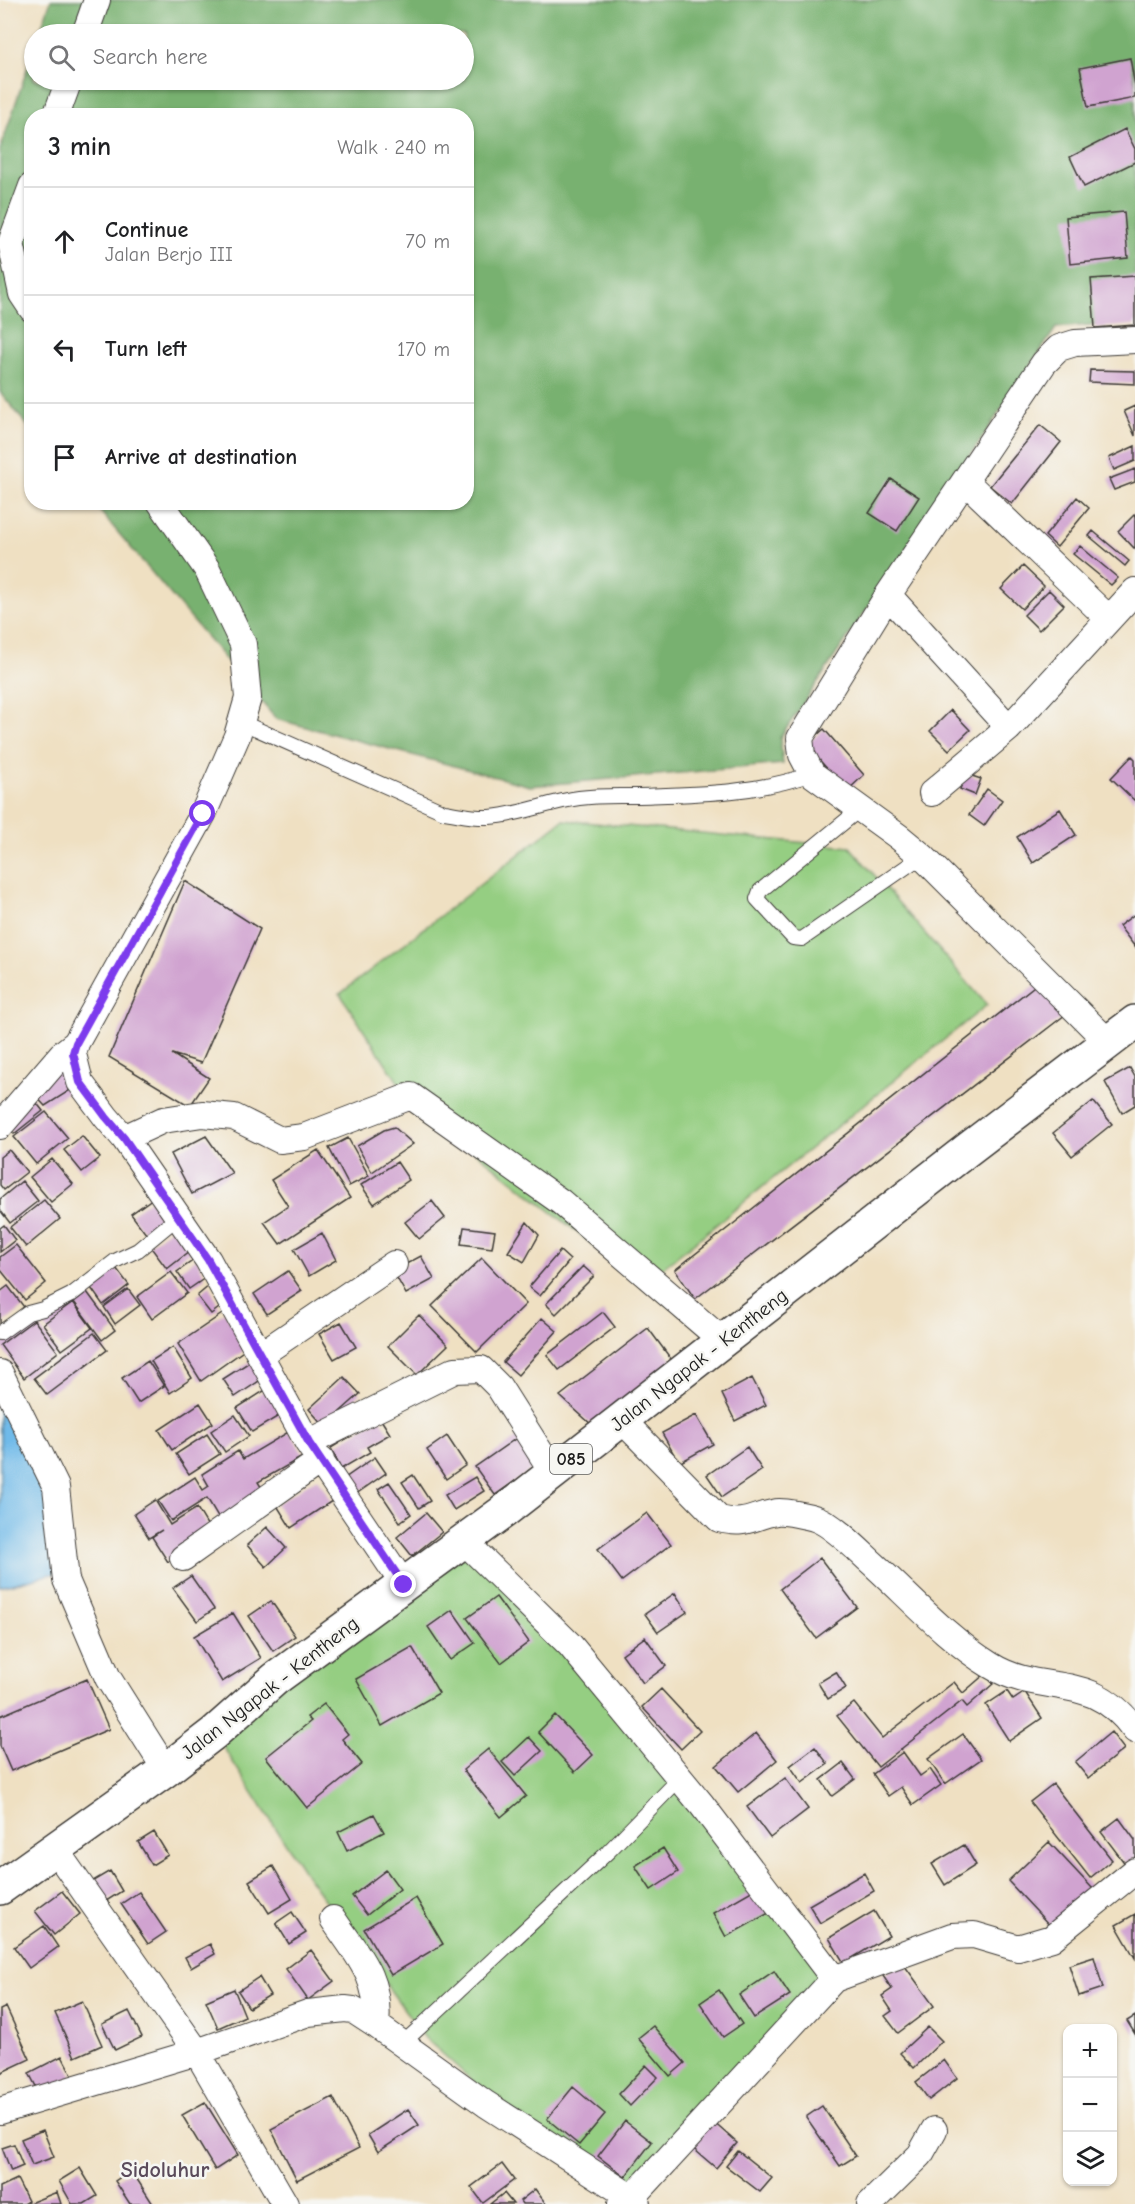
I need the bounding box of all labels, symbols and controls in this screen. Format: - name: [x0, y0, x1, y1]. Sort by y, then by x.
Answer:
- search box: [24, 24, 474, 90]
- icon: search: [45, 41, 78, 74]
- text: Search here: [93, 44, 208, 70]
- text: 3 min: [48, 132, 111, 162]
- text: Walk · 240 m: [337, 136, 450, 159]
- text: Continue: [105, 217, 188, 243]
- icon: ahead: [48, 225, 81, 258]
- text: 70 m: [405, 230, 450, 253]
- text: Jalan Berjo III: [105, 243, 233, 266]
- icon: left: [48, 333, 81, 366]
- text: Turn left: [105, 336, 187, 362]
- text: 170 m: [397, 338, 450, 361]
- icon: arrive: [48, 441, 81, 474]
- text: Arrive at destination: [105, 444, 297, 470]
- route start: [189, 800, 215, 826]
- street label: Jalan Ngapak - Kentheng: [606, 1284, 792, 1436]
- road number: 085: [550, 1444, 592, 1474]
- route end: [390, 1571, 416, 1597]
- street label: Jalan Ngapak - Kentheng: [177, 1612, 363, 1764]
- map controls: [1063, 2024, 1117, 2186]
- button: +: [1063, 2024, 1117, 2078]
- button: −: [1063, 2078, 1117, 2132]
- button: layers: [1063, 2132, 1117, 2186]
- district label: Sidoluhur: [121, 2157, 209, 2183]

